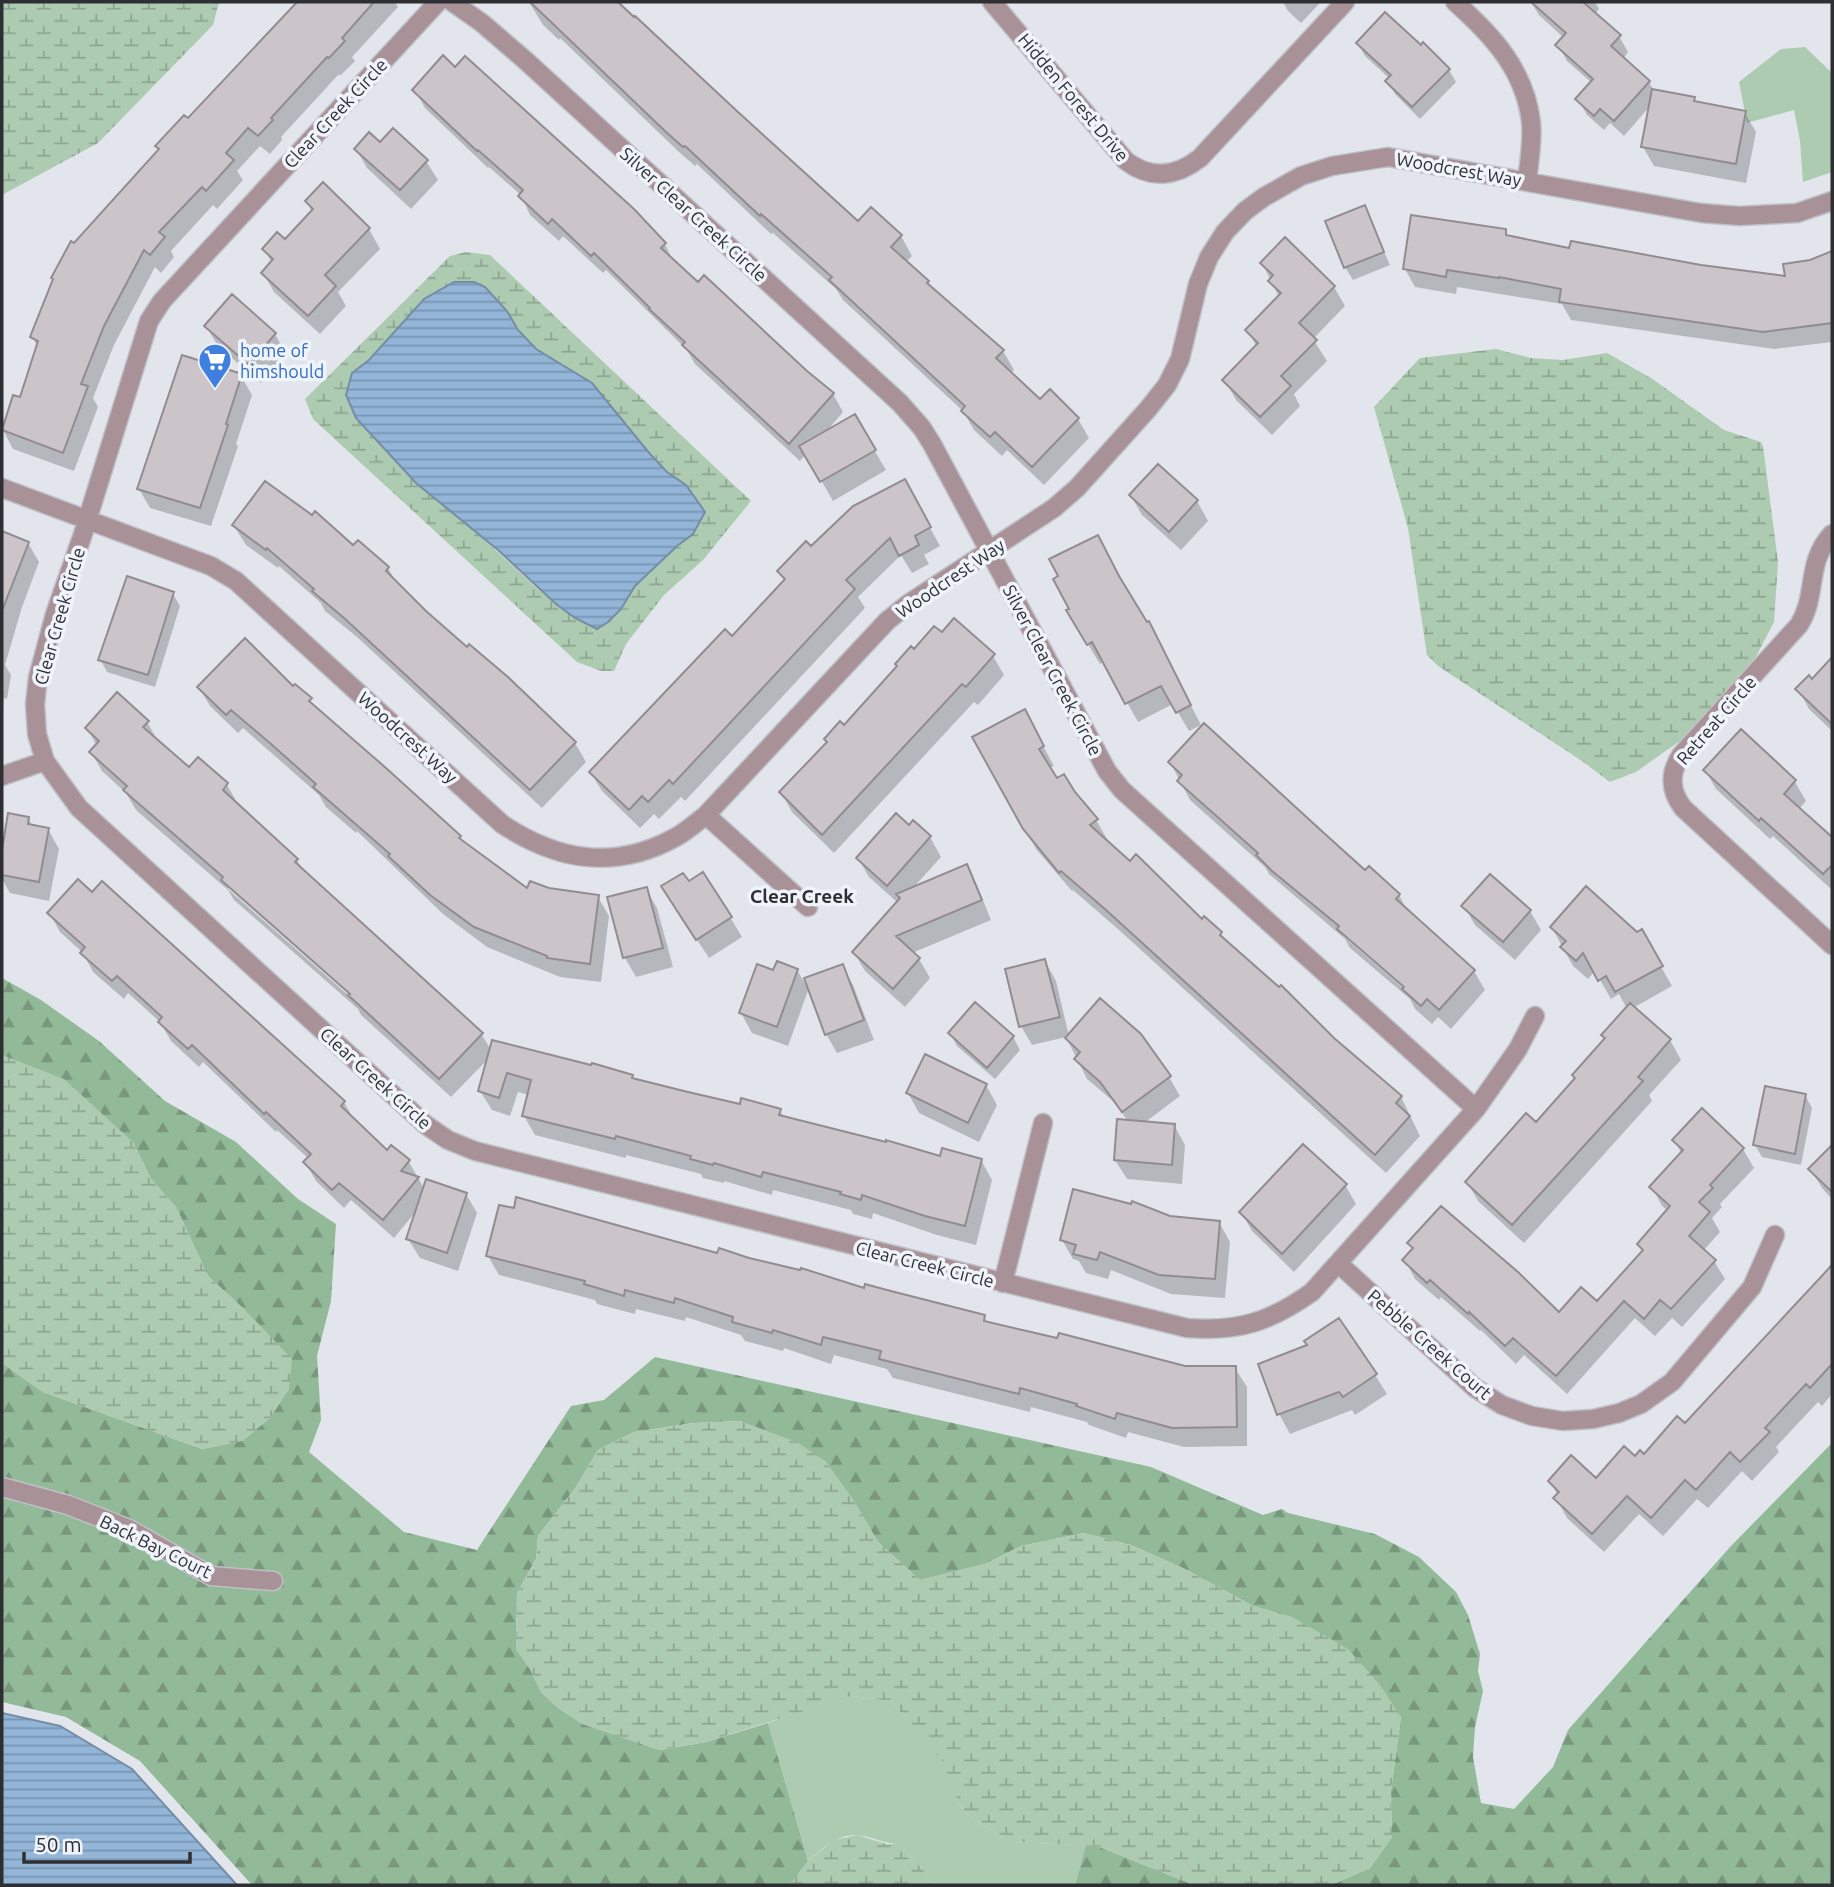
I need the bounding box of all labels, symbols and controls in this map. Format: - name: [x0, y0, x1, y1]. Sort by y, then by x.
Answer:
- street label: Hidden Forest Drive: [1015, 29, 1133, 165]
- street label: Clear Creek Circle: [279, 54, 391, 172]
- street label: Silver Clear Creek Circle: [617, 143, 771, 285]
- street label: Woodcrest Way: [1395, 148, 1523, 190]
- place label: home of himshould: [240, 340, 324, 381]
- supermarket icon: home of himshould: [196, 341, 234, 390]
- street label: Woodcrest Way: [892, 534, 1008, 622]
- street label: Clear Creek Circle: [30, 545, 88, 687]
- street label: Silver Clear Creek Circle: [1000, 581, 1106, 759]
- street label: Retreat Circle: [1672, 672, 1760, 768]
- street label: Woodcrest Way: [354, 687, 462, 787]
- district label: Clear Creek: [750, 885, 854, 907]
- street label: Clear Creek Circle: [317, 1023, 435, 1133]
- street label: Clear Creek Circle: [854, 1237, 996, 1291]
- street label: Pebble Creek Court: [1364, 1285, 1496, 1403]
- street label: Back Bay Court: [97, 1510, 215, 1582]
- scale bar: [24, 1820, 191, 1864]
- text: 50 m: [35, 1832, 82, 1856]

